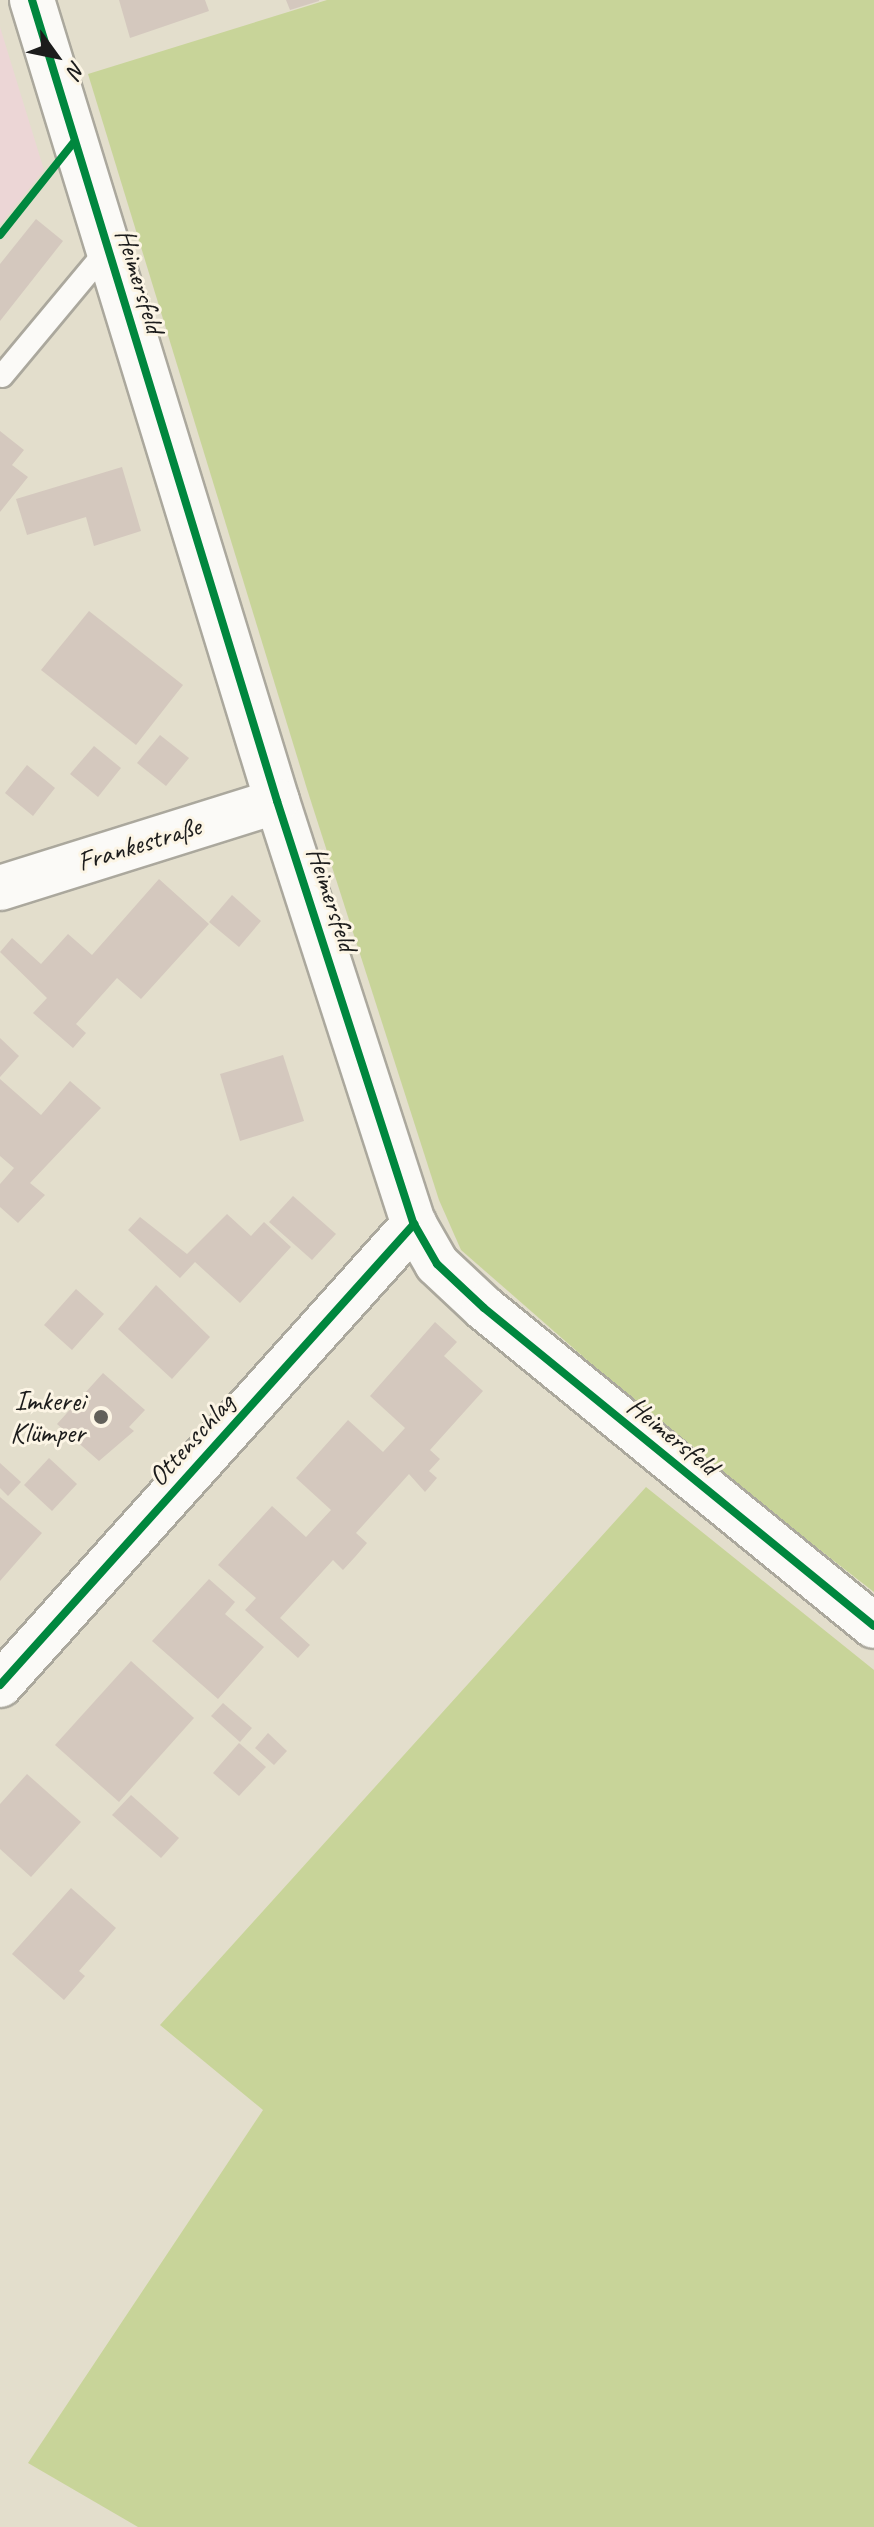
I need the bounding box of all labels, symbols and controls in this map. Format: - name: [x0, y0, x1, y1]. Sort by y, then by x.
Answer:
- north arrow: [16, 16, 96, 96]
- text: N: [61, 56, 92, 82]
- street label: Heimersfeld: [108, 225, 172, 337]
- street label: Frankestraße: [73, 809, 205, 879]
- street label: Heimersfeld: [299, 843, 365, 955]
- place label: Imkerei Klümper: [10, 1384, 85, 1450]
- street label: Ottenschlag: [141, 1387, 241, 1493]
- street label: Heimersfeld: [621, 1389, 725, 1483]
- marker: Imkerei Klümper: [92, 1408, 110, 1426]

